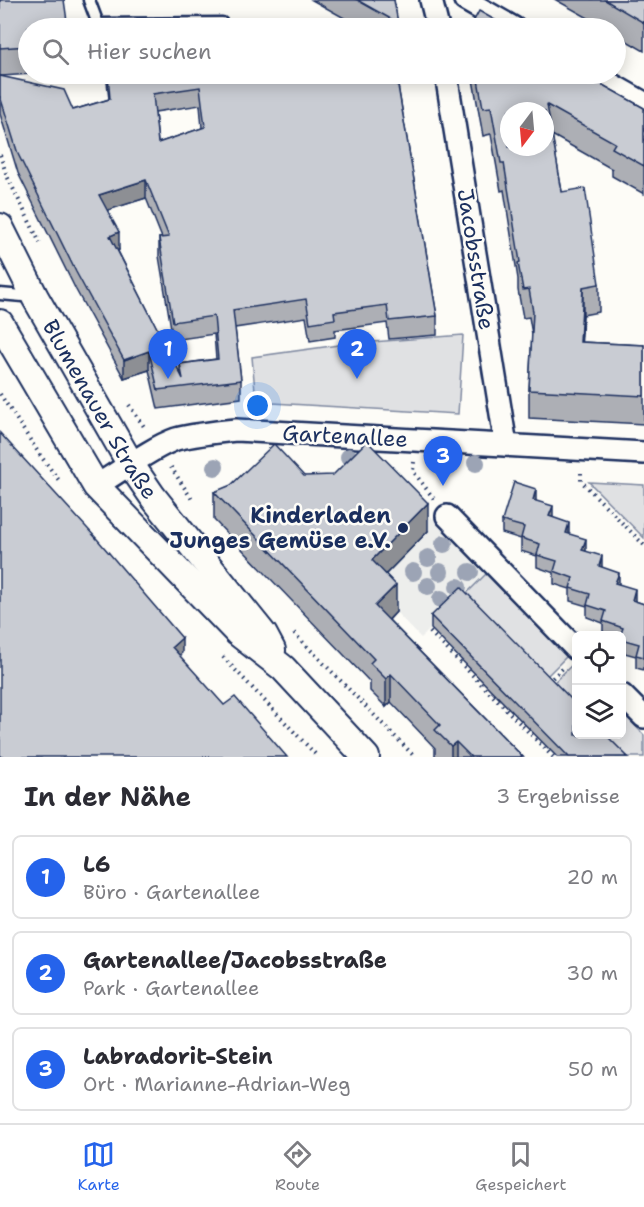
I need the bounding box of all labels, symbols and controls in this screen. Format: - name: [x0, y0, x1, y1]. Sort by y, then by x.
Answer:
- search box: [18, 18, 626, 84]
- icon: search: [39, 35, 72, 68]
- text: Hier suchen: [87, 37, 212, 66]
- north arrow: [500, 102, 554, 156]
- street label: Jacobsstraße: [451, 186, 501, 332]
- street label: Blumenauer Straße: [36, 314, 165, 505]
- pin: 1: [148, 330, 188, 379]
- pin: 2: [338, 330, 376, 379]
- your location: [243, 391, 272, 420]
- street label: Gartenallee: [282, 418, 408, 454]
- pin: 3: [424, 436, 462, 486]
- place label: Kinderladen Junges Gemüse e.V.: [169, 501, 391, 555]
- marker: Kinderladen Junges Gemüse e.V.: [396, 521, 410, 535]
- map controls: [572, 631, 626, 739]
- button: locate: [572, 631, 626, 685]
- button: layers: [572, 685, 626, 739]
- text: In der Nähe: [24, 779, 191, 814]
- text: 3 Ergebnisse: [496, 783, 620, 809]
- text: L6: [83, 850, 110, 879]
- text: 1: [41, 864, 50, 890]
- text: 20 m: [567, 864, 618, 890]
- text: Büro · Gartenallee: [83, 879, 260, 905]
- text: Gartenallee/Jacobsstraße: [83, 946, 387, 975]
- text: 2: [39, 960, 53, 986]
- text: 30 m: [566, 960, 618, 986]
- text: Park · Gartenallee: [83, 975, 259, 1001]
- text: Labradorit-Stein: [83, 1042, 273, 1071]
- text: 3: [39, 1056, 53, 1082]
- text: 50 m: [568, 1056, 618, 1082]
- text: Ort · Marianne-Adrian-Weg: [83, 1071, 351, 1097]
- tab: Karte: [78, 1138, 120, 1195]
- tab: Route: [275, 1138, 320, 1195]
- tab: Gespeichert: [475, 1138, 566, 1195]

